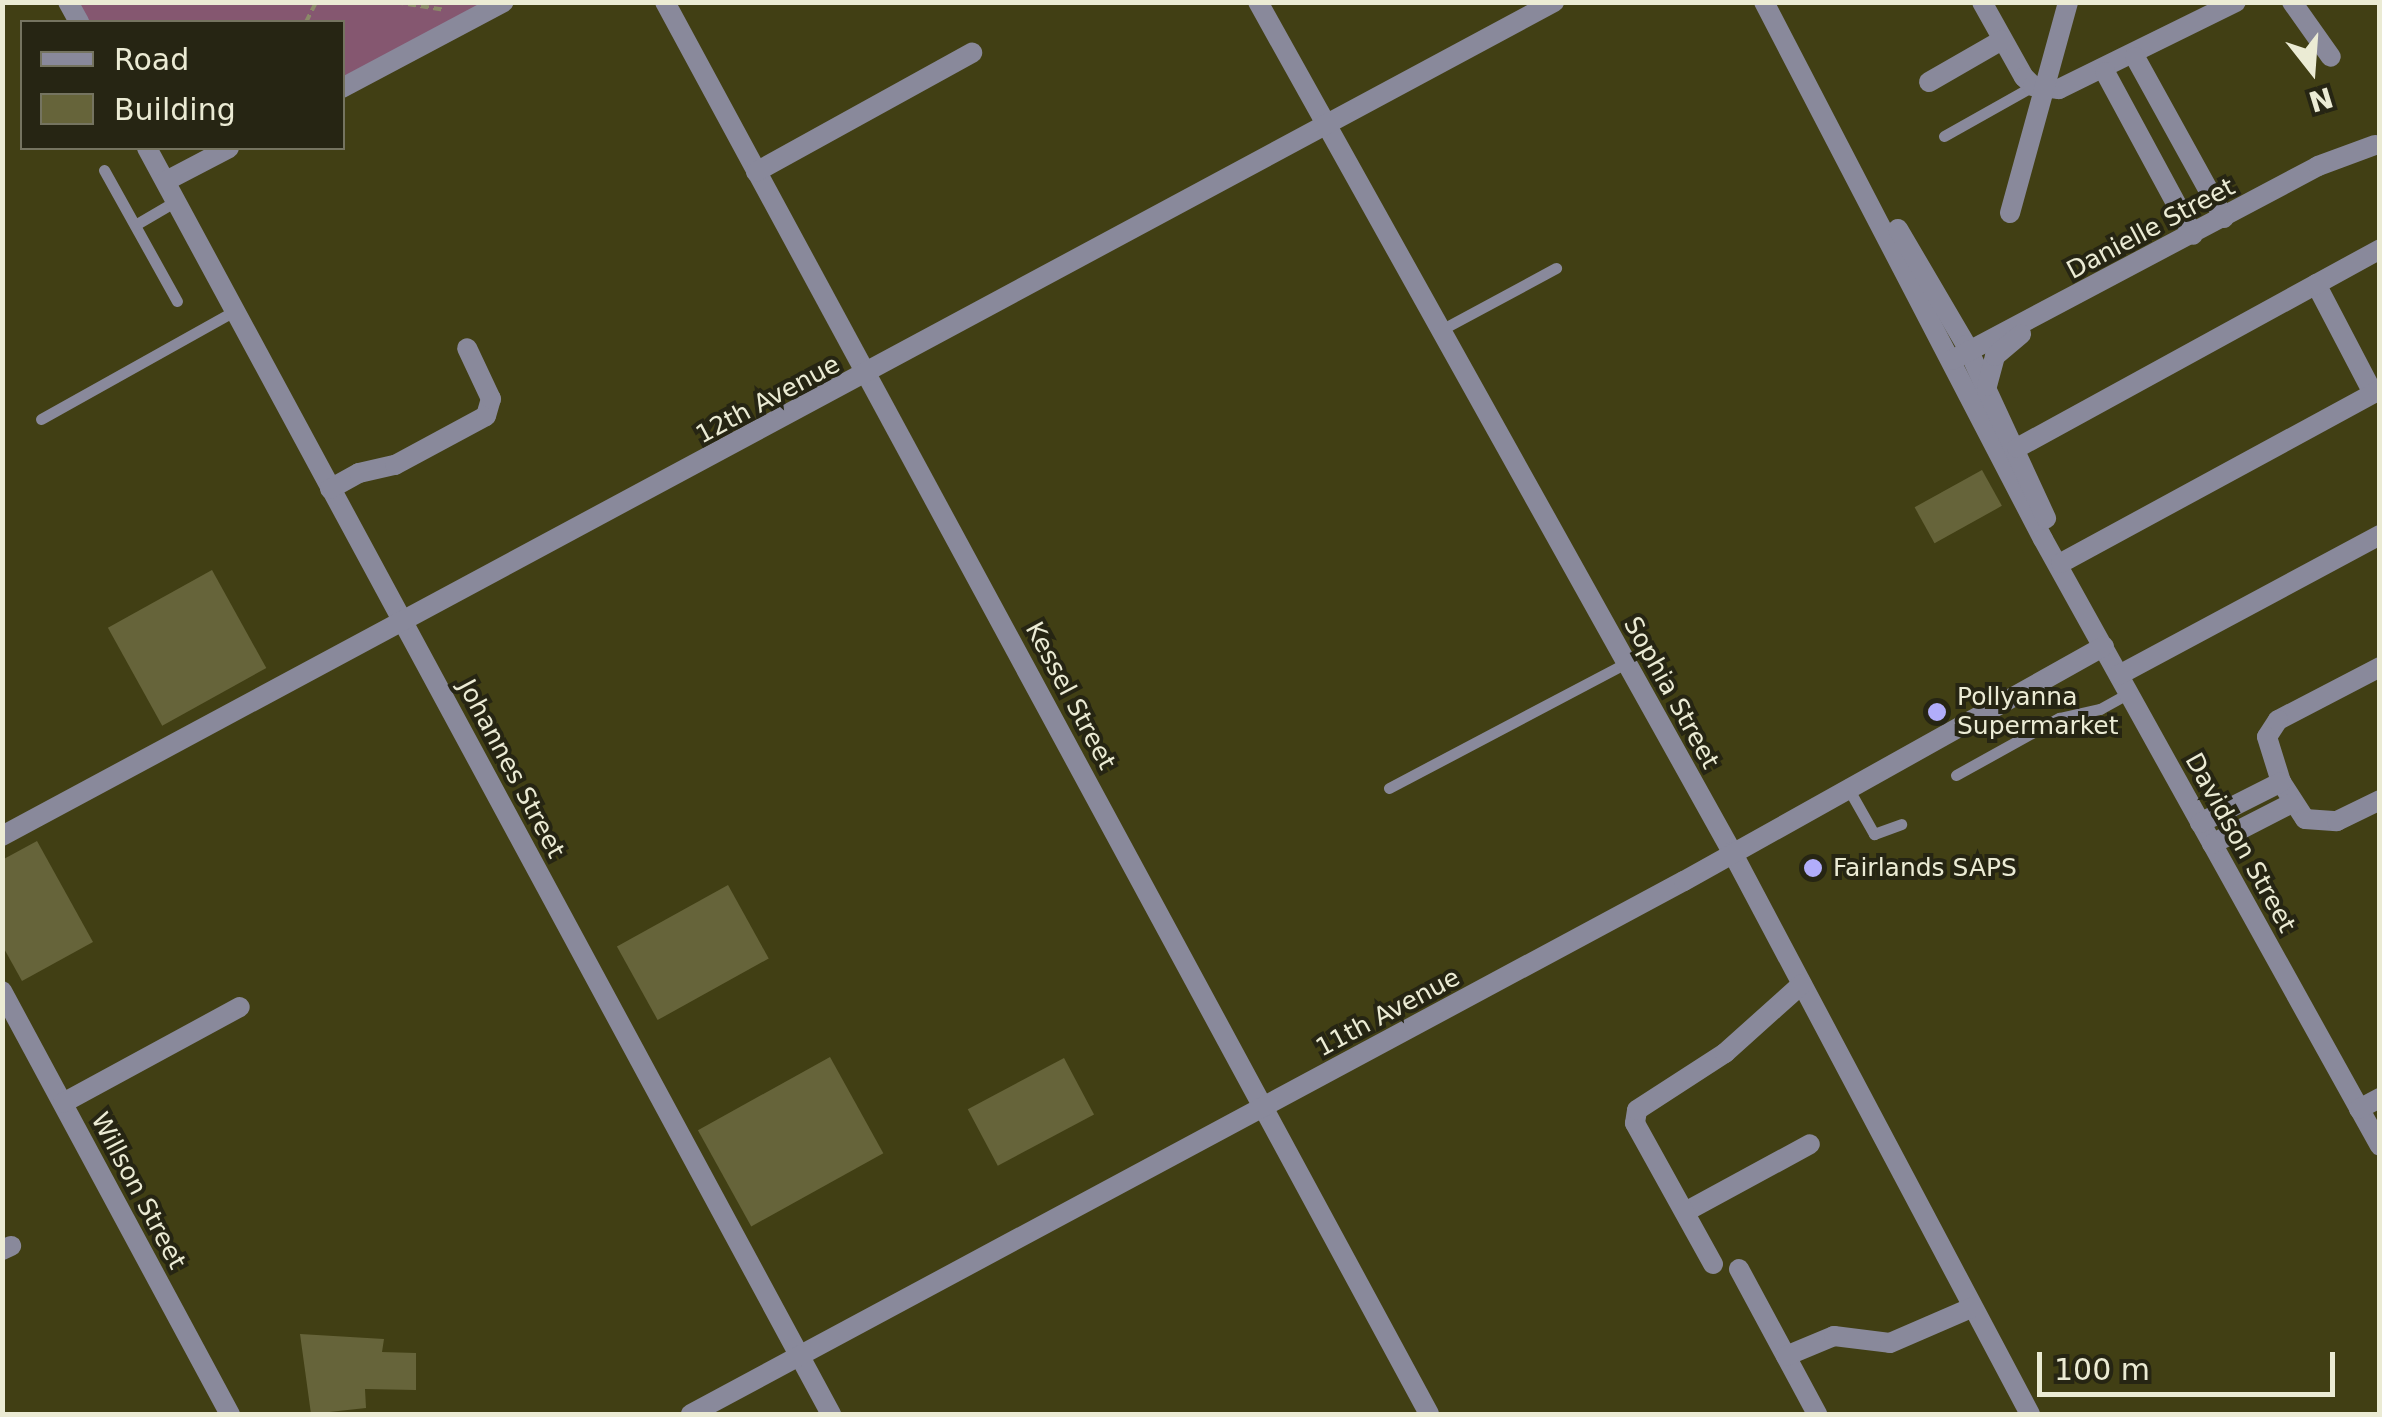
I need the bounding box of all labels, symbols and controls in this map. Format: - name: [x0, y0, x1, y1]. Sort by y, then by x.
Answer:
- legend: [20, 20, 345, 150]
- north arrow: [2262, 20, 2362, 120]
- text: Road: [114, 42, 189, 77]
- text: N: [2305, 80, 2337, 118]
- text: Building: [114, 92, 236, 127]
- street label: Danielle Street: [2062, 172, 2240, 286]
- street label: 12th Avenue: [691, 350, 845, 450]
- street label: Sophia Street: [1617, 612, 1725, 774]
- street label: Kessel Street: [1019, 617, 1121, 775]
- street label: Johannes Street: [451, 675, 571, 863]
- place label: Pollyanna Supermarket: [1957, 683, 2119, 742]
- marker: Pollyanna Supermarket: [1926, 701, 1948, 723]
- street label: Davidson Street: [2178, 748, 2302, 938]
- place label: Fairlands SAPS: [1833, 853, 2017, 883]
- marker: Fairlands SAPS: [1802, 857, 1824, 879]
- street label: 11th Avenue: [1311, 963, 1465, 1063]
- street label: Willson Street: [84, 1108, 192, 1274]
- scale bar: [2042, 1332, 2340, 1394]
- text: 100 m: [2054, 1352, 2150, 1387]

